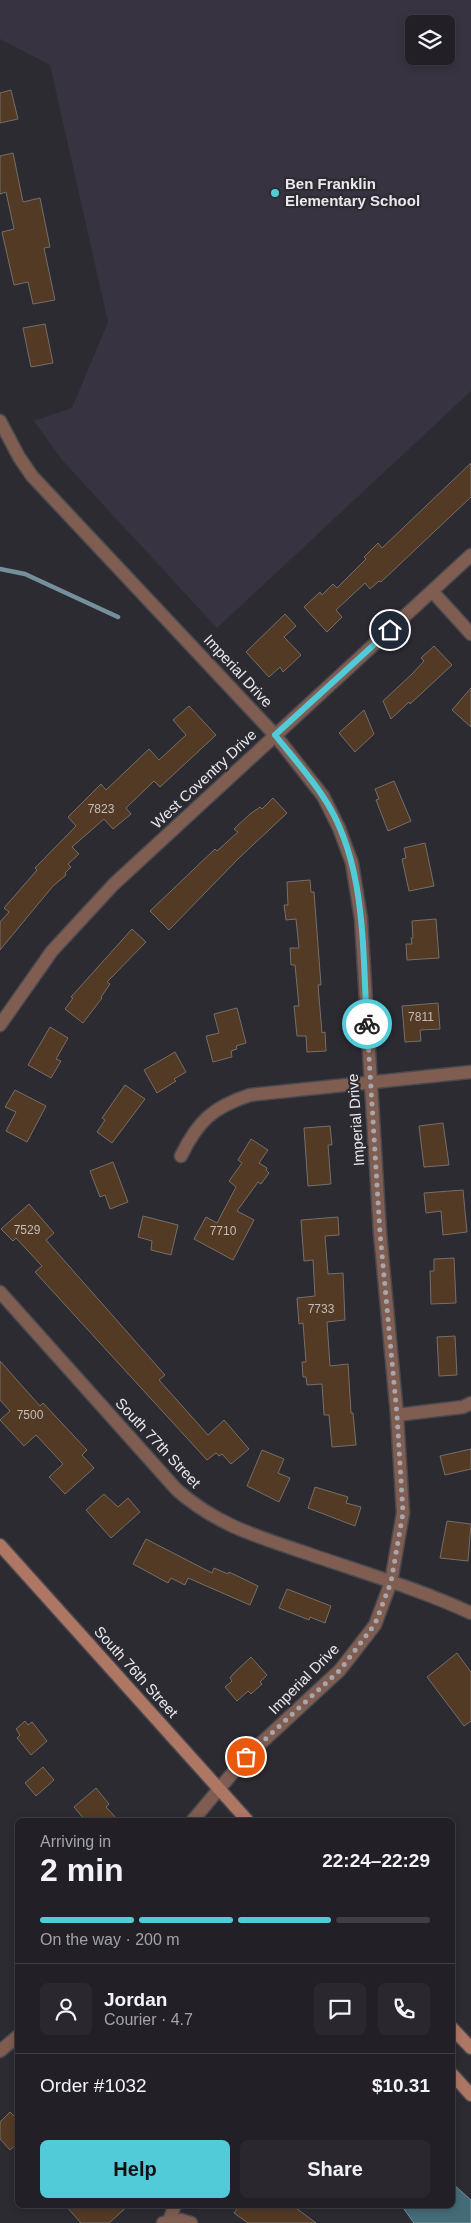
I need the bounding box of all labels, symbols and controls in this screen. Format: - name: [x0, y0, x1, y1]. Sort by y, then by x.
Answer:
- map controls: [405, 15, 455, 65]
- button: layers: [405, 15, 455, 65]
- place label: Ben Franklin Elementary School: [285, 175, 420, 209]
- marker: Ben Franklin Elementary School: [269, 187, 281, 199]
- pin: [369, 609, 411, 651]
- icon: home: [376, 616, 404, 644]
- street label: Imperial Drive: [201, 631, 276, 710]
- street label: West Coventry Drive: [148, 726, 260, 832]
- house number: 7823: [88, 802, 115, 816]
- courier: [342, 999, 392, 1049]
- icon: bike: [353, 1010, 381, 1038]
- house number: 7811: [408, 1010, 434, 1024]
- street label: Imperial Drive: [344, 1073, 367, 1167]
- house number: 7529: [14, 1223, 41, 1237]
- house number: 7710: [210, 1224, 237, 1238]
- house number: 7733: [308, 1302, 335, 1316]
- street label: South 77th Street: [112, 1394, 205, 1492]
- house number: 7500: [17, 1408, 44, 1422]
- street label: South 76th Street: [91, 1623, 182, 1721]
- street label: Imperial Drive: [265, 1640, 342, 1717]
- pin: [225, 1736, 267, 1778]
- icon: bag: [232, 1743, 260, 1771]
- text: Arriving in: [40, 1833, 111, 1850]
- text: 22:24–22:29: [322, 1850, 430, 1871]
- text: 2 min: [40, 1852, 124, 1888]
- text: On the way · 200 m: [40, 1931, 180, 1948]
- button: person: [40, 1983, 92, 2035]
- button: chat: [314, 1983, 366, 2035]
- button: phone: [378, 1983, 430, 2035]
- text: Jordan: [104, 1989, 167, 2010]
- text: Courier · 4.7: [104, 2011, 193, 2028]
- text: Order #1032: [40, 2075, 147, 2096]
- text: $10.31: [372, 2075, 430, 2096]
- button: Help: [40, 2140, 230, 2198]
- button: Share: [240, 2140, 430, 2198]

